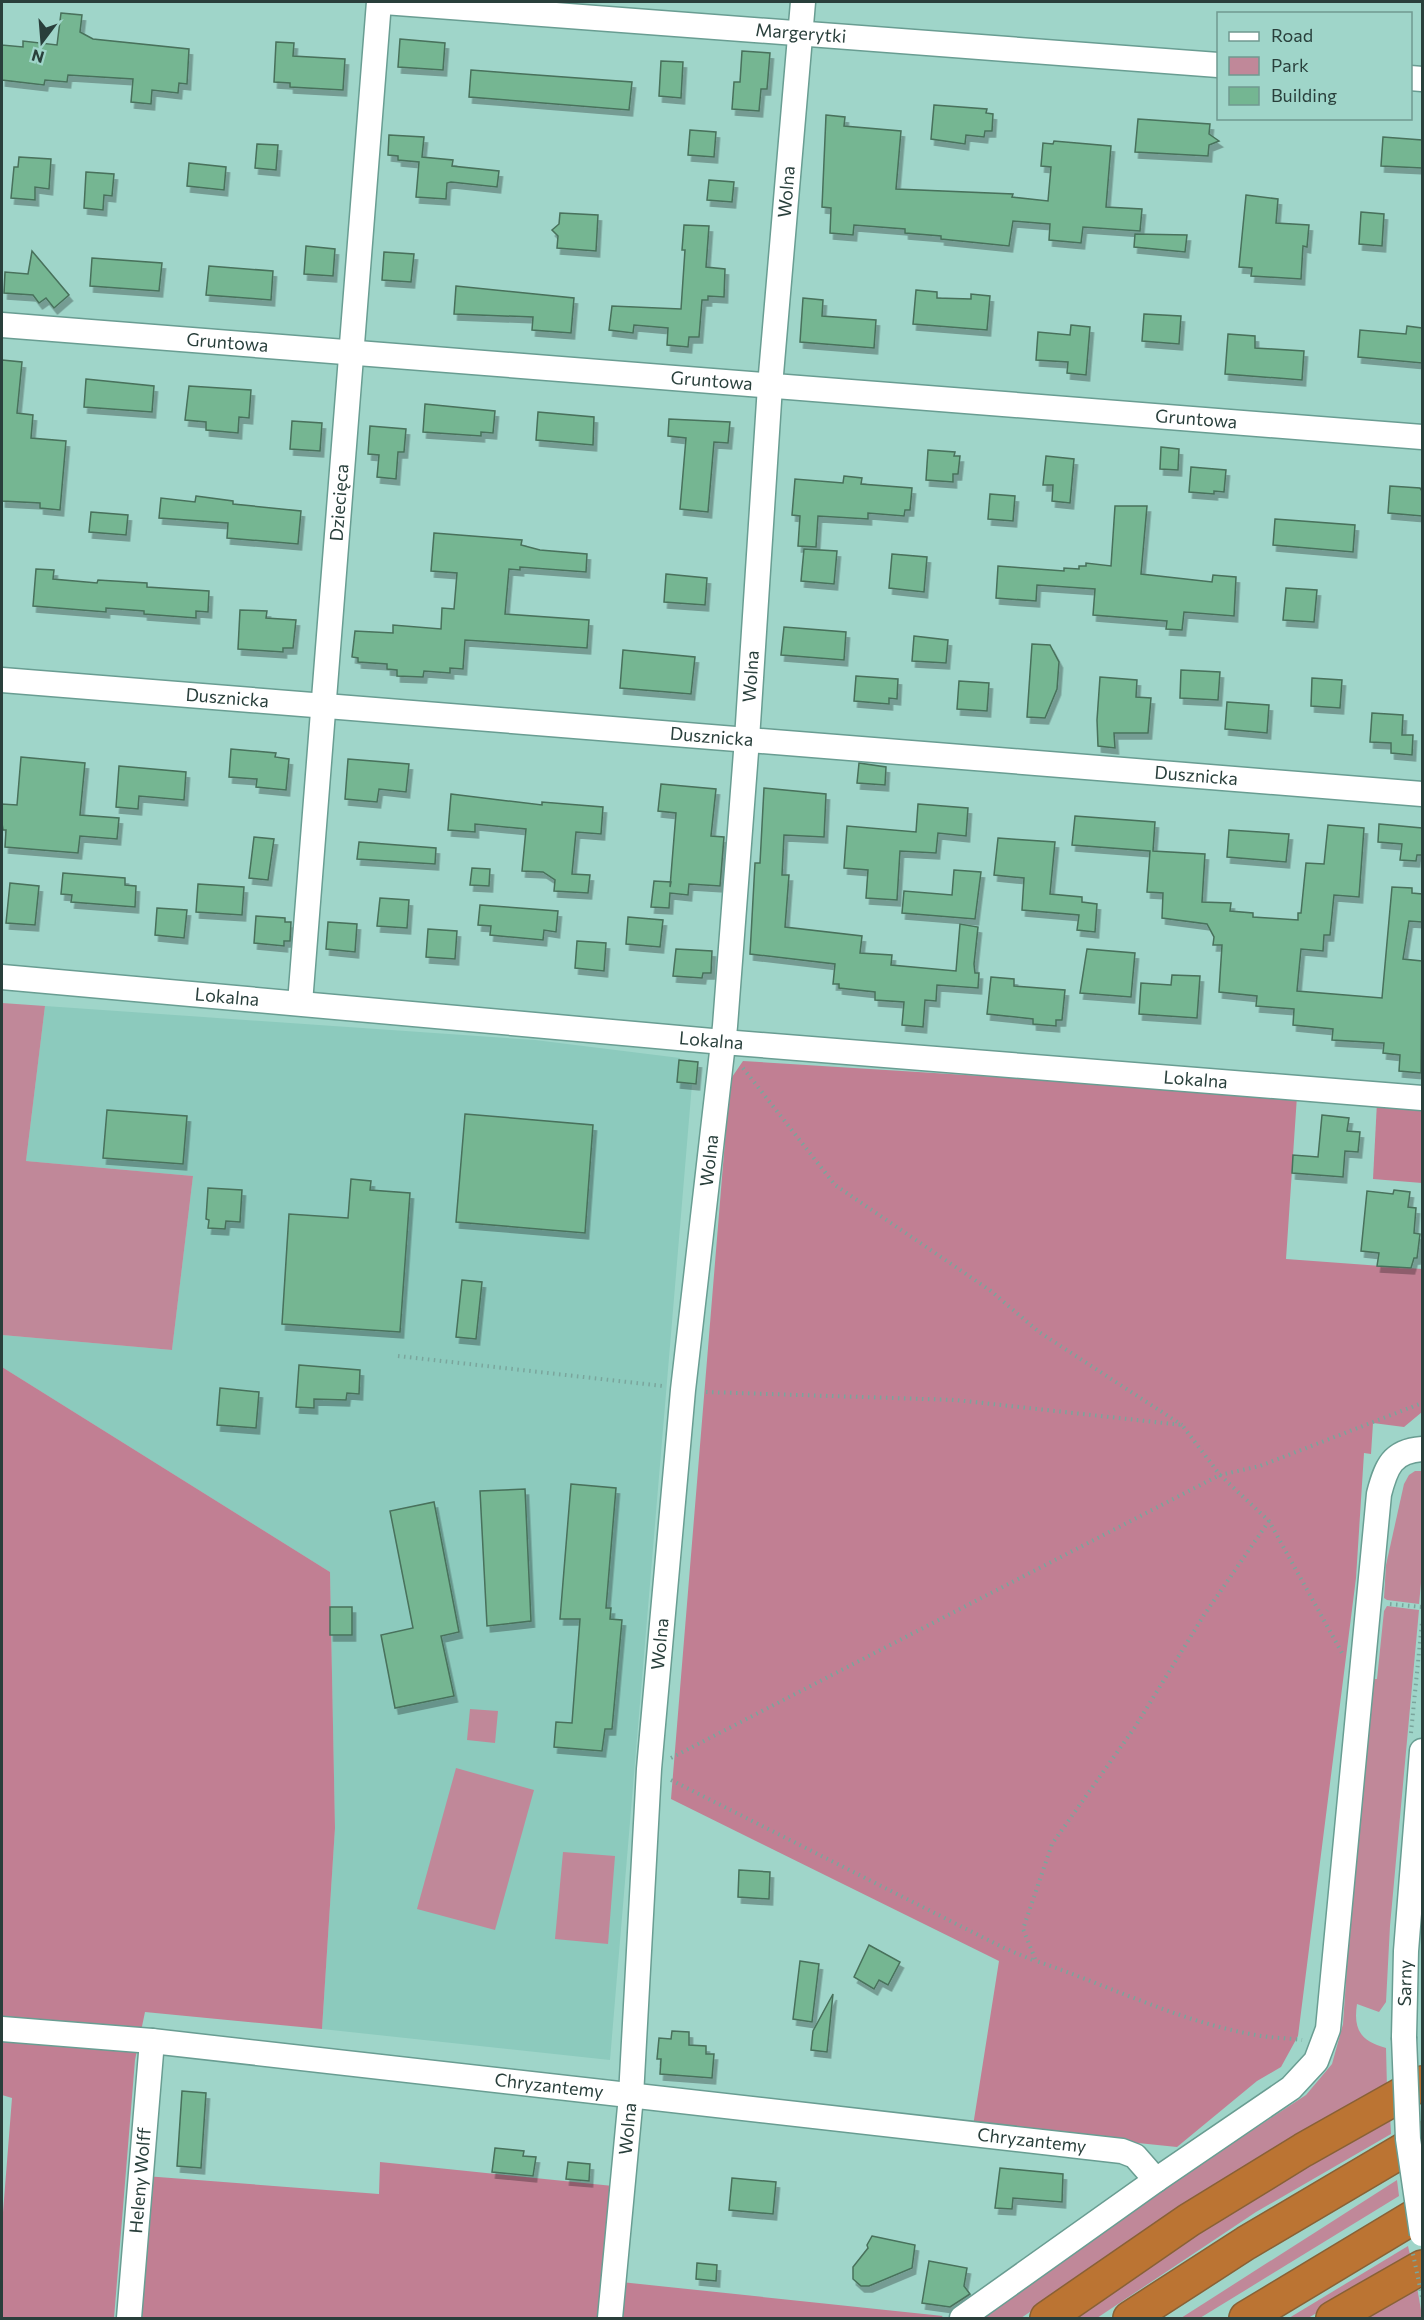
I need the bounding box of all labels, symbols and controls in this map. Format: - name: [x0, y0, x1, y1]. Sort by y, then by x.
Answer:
- north arrow: [12, 12, 72, 72]
- legend: [1217, 12, 1412, 120]
- street label: Margerytki: [755, 18, 847, 47]
- text: Road: [1271, 24, 1313, 46]
- text: N: [29, 46, 46, 68]
- text: Park: [1271, 54, 1309, 76]
- text: Building: [1271, 84, 1337, 106]
- street label: Wolna: [773, 165, 799, 219]
- street label: Gruntowa: [186, 328, 269, 356]
- street label: Gruntowa: [670, 366, 754, 394]
- street label: Gruntowa: [1155, 404, 1238, 432]
- street label: Dziecięca: [324, 463, 353, 542]
- street label: Wolna: [737, 650, 763, 703]
- street label: Dusznicka: [185, 683, 270, 711]
- street label: Dusznicka: [669, 722, 754, 750]
- street label: Dusznicka: [1154, 761, 1239, 789]
- street label: Lokalna: [194, 982, 260, 1010]
- street label: Lokalna: [678, 1026, 744, 1054]
- street label: Lokalna: [1163, 1065, 1229, 1092]
- street label: Wolna: [695, 1133, 722, 1188]
- street label: Wolna: [646, 1617, 673, 1671]
- street label: Sarny: [1393, 1959, 1416, 2007]
- street label: Chryzantemy: [493, 2068, 605, 2102]
- street label: Wolna: [613, 2102, 640, 2156]
- street label: Chryzantemy: [976, 2123, 1088, 2157]
- street label: Heleny Wolff: [124, 2126, 155, 2234]

